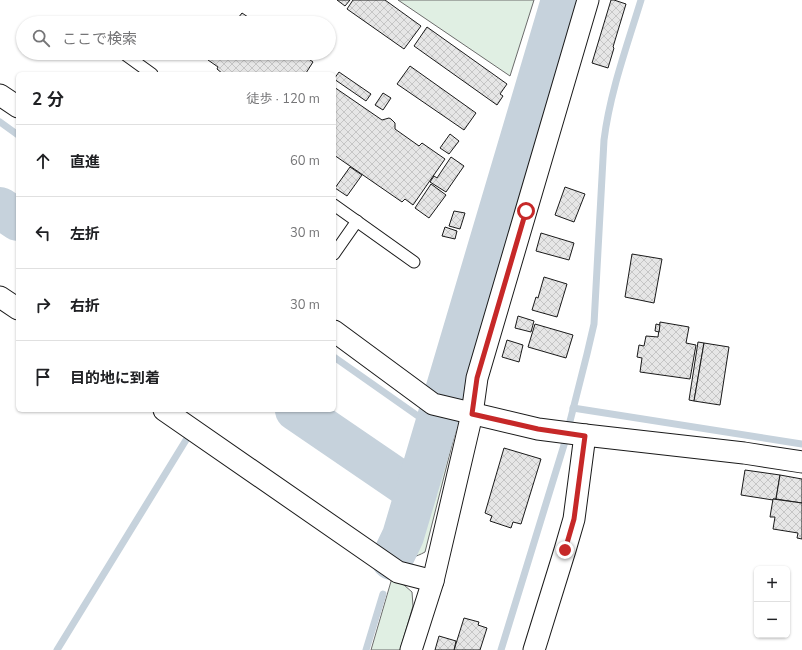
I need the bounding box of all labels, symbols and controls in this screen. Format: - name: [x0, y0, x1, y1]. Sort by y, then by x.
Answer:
- search box: [16, 16, 336, 60]
- icon: search: [30, 27, 52, 49]
- text: ここで検索: [62, 29, 137, 49]
- text: 2 分: [32, 88, 64, 111]
- text: 徒歩 · 120 m: [246, 90, 320, 108]
- icon: ahead: [32, 150, 54, 172]
- text: 直進: [70, 152, 100, 172]
- text: 60 m: [290, 152, 320, 170]
- route start: [517, 202, 535, 220]
- icon: left: [32, 222, 54, 244]
- text: 左折: [70, 224, 100, 244]
- text: 30 m: [290, 224, 320, 242]
- icon: right: [32, 294, 54, 316]
- text: 右折: [70, 296, 100, 316]
- text: 30 m: [290, 296, 320, 314]
- icon: arrive: [32, 366, 54, 388]
- text: 目的地に到着: [70, 368, 160, 388]
- route end: [556, 541, 574, 559]
- map controls: [754, 566, 790, 638]
- button: +: [754, 566, 790, 602]
- button: −: [754, 602, 790, 638]

